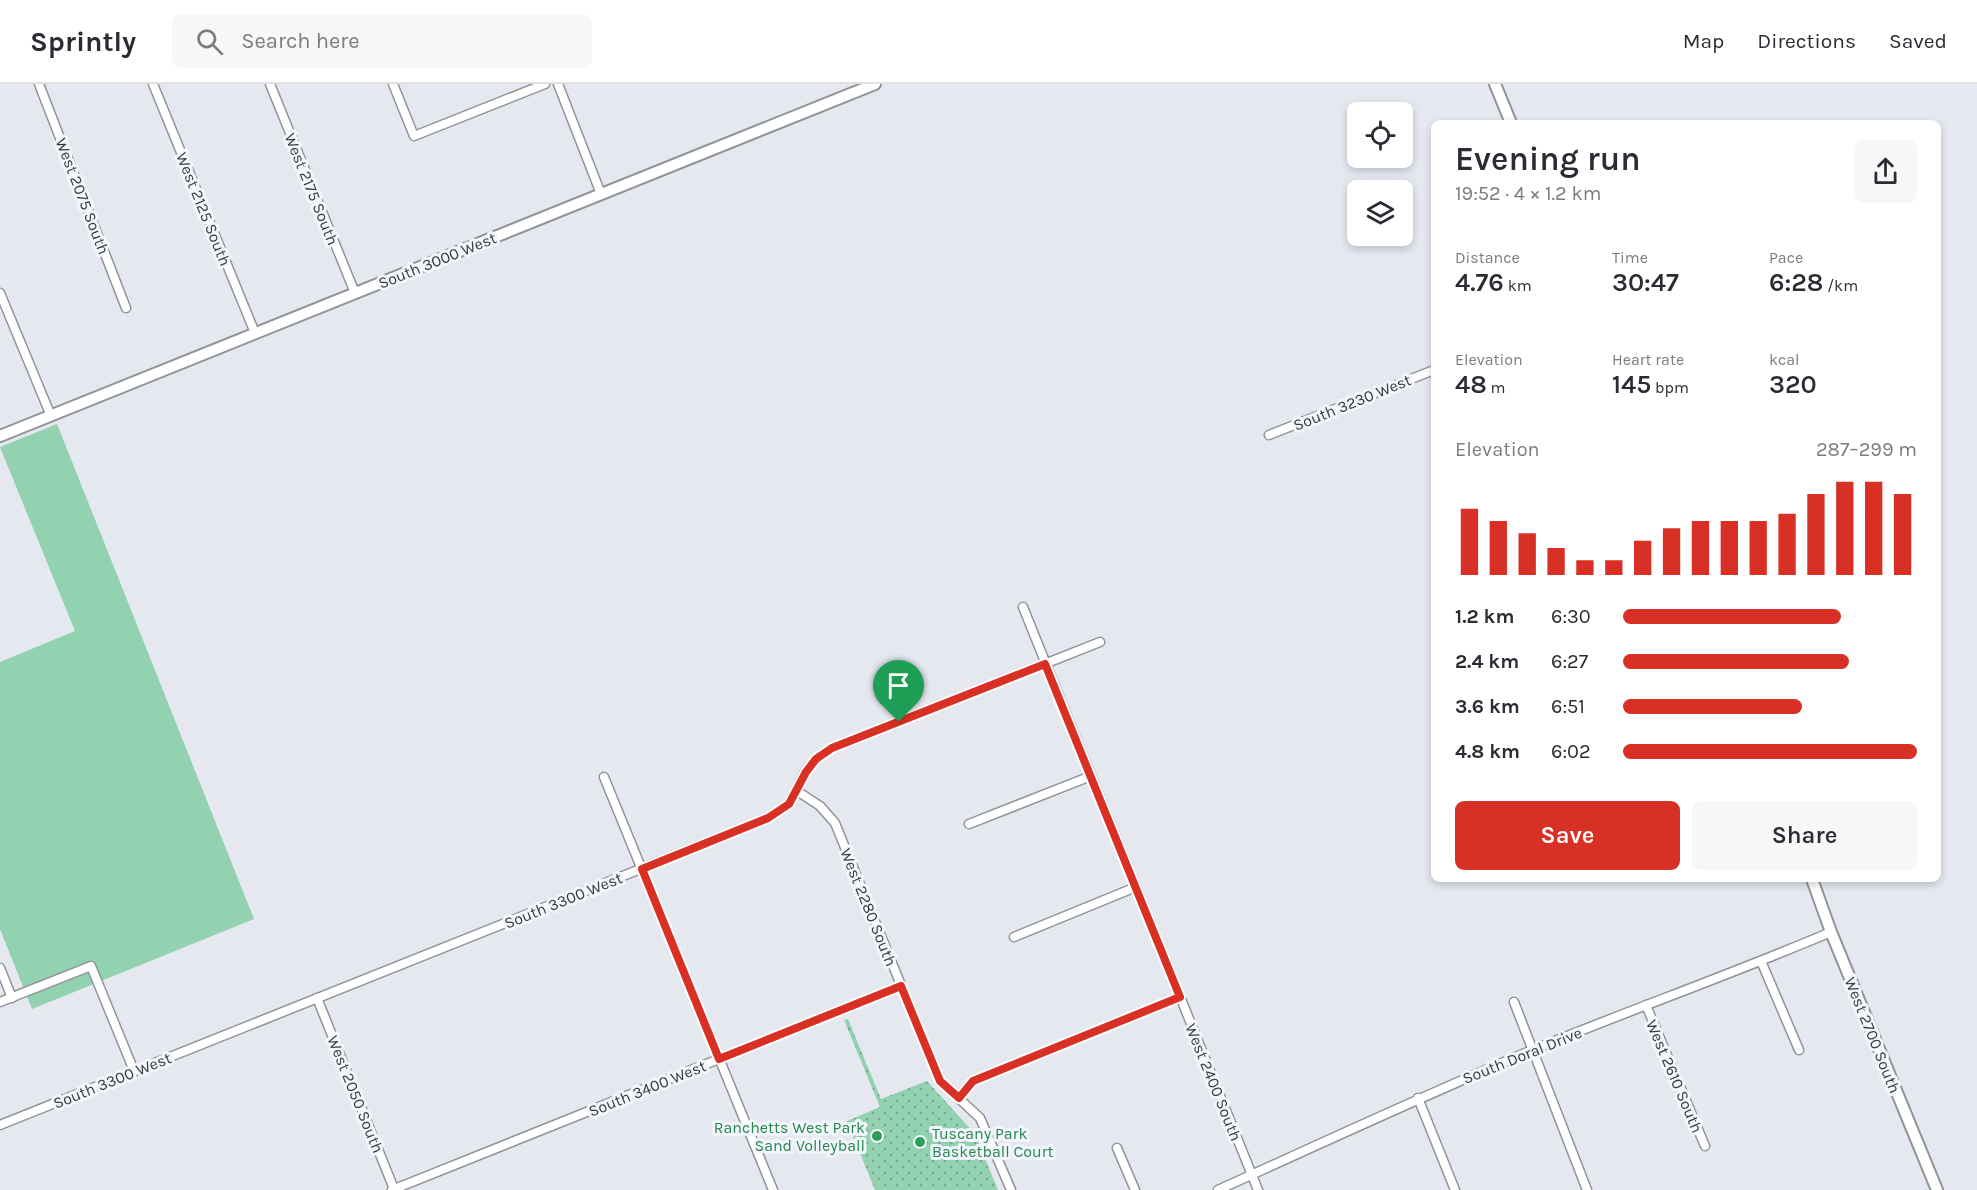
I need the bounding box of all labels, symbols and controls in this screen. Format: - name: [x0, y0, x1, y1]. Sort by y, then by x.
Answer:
- search box: [172, 14, 592, 68]
- text: Sprintly: [30, 25, 136, 58]
- icon: search: [193, 25, 226, 58]
- text: Search here: [241, 28, 360, 54]
- text: Map: [1683, 29, 1724, 53]
- text: Directions: [1757, 29, 1856, 53]
- text: Saved: [1889, 29, 1947, 53]
- map controls: [1347, 102, 1413, 246]
- button: locate: [1347, 102, 1413, 168]
- street label: West 2175 South: [280, 130, 343, 248]
- street label: West 2075 South: [52, 135, 113, 257]
- text: Evening run: [1455, 140, 1641, 178]
- button: share: [1854, 140, 1917, 203]
- street label: West 2125 South: [172, 150, 235, 269]
- button: layers: [1347, 180, 1413, 246]
- text: 19:52 · 4 × 1.2 km: [1455, 182, 1601, 205]
- street label: South 3000 West: [375, 228, 499, 293]
- text: Distance: [1455, 248, 1520, 267]
- text: Time: [1612, 248, 1648, 267]
- text: Pace: [1769, 248, 1803, 267]
- text: 4.76: [1455, 267, 1504, 298]
- text: 30:47: [1612, 267, 1679, 298]
- text: 6:28: [1769, 267, 1823, 298]
- text: km: [1504, 276, 1532, 295]
- text: /km: [1823, 276, 1858, 295]
- text: Elevation: [1455, 350, 1523, 369]
- text: Heart rate: [1612, 350, 1684, 369]
- text: kcal: [1769, 350, 1800, 369]
- text: 48: [1455, 369, 1487, 400]
- text: 145: [1612, 369, 1651, 400]
- text: 320: [1769, 369, 1817, 400]
- street label: South 3230 West: [1290, 370, 1414, 435]
- text: m: [1487, 378, 1506, 397]
- text: bpm: [1651, 378, 1689, 397]
- text: Elevation: [1455, 438, 1540, 461]
- text: 287–299 m: [1816, 438, 1917, 461]
- text: 1.2 km: [1455, 605, 1514, 628]
- text: 6:30: [1551, 605, 1591, 628]
- text: 2.4 km: [1455, 650, 1519, 673]
- text: 6:27: [1551, 650, 1588, 673]
- pin: [873, 660, 924, 722]
- icon: arrive: [882, 669, 915, 702]
- text: 3.6 km: [1455, 695, 1520, 718]
- text: 6:51: [1551, 695, 1585, 718]
- text: 4.8 km: [1455, 740, 1520, 763]
- text: 6:02: [1551, 740, 1591, 763]
- button: Save: [1455, 801, 1680, 870]
- button: Share: [1692, 801, 1917, 870]
- street label: West 2280 South: [836, 845, 901, 969]
- street label: South 3300 West: [501, 868, 625, 933]
- street label: West 2700 South: [1841, 974, 1904, 1096]
- street label: West 2610 South: [1642, 1017, 1707, 1136]
- street label: West 2400 South: [1181, 1021, 1246, 1144]
- street label: South Doral Drive: [1460, 1023, 1585, 1088]
- street label: West 2050 South: [323, 1033, 388, 1156]
- street label: South 3300 West: [50, 1048, 174, 1113]
- street label: South 3400 West: [586, 1056, 709, 1121]
- place label: Ranchetts West Park Sand Volleyball: [714, 1118, 865, 1155]
- place label: Tuscany Park Basketball Court: [932, 1124, 1054, 1161]
- marker: Ranchetts West Park Sand Volleyball: [870, 1129, 884, 1143]
- marker: Tuscany Park Basketball Court: [913, 1135, 927, 1149]

